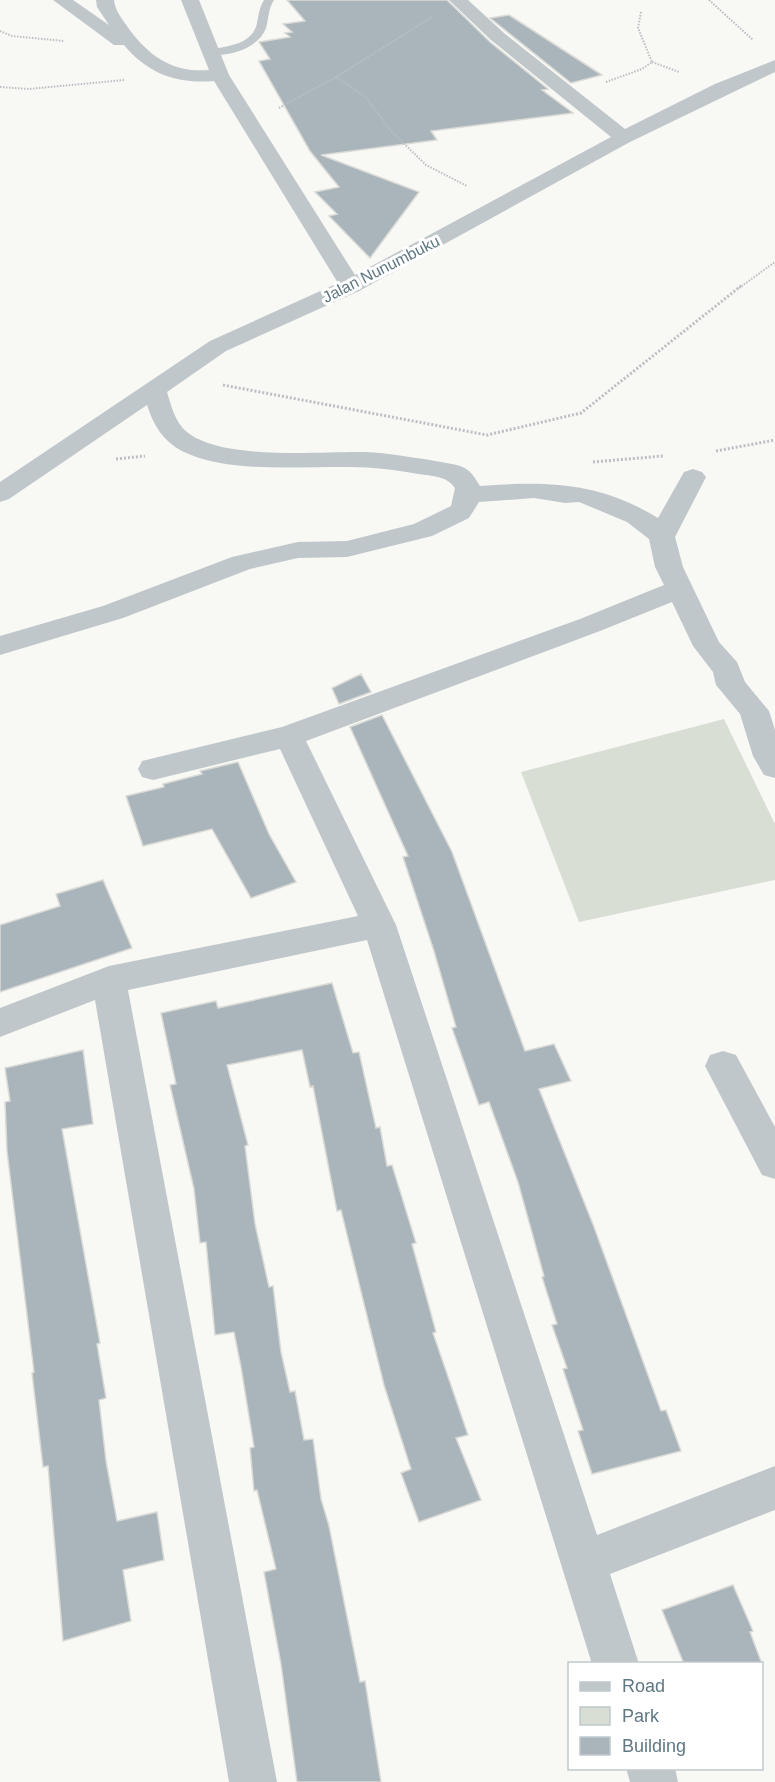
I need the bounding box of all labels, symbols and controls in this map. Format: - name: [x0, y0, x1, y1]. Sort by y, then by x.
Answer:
- street label: Jalan Nunumbuku: [320, 232, 442, 306]
- legend: [568, 1662, 763, 1770]
- text: Road: [622, 1676, 665, 1696]
- text: Park: [622, 1706, 660, 1726]
- text: Building: [622, 1736, 686, 1756]

